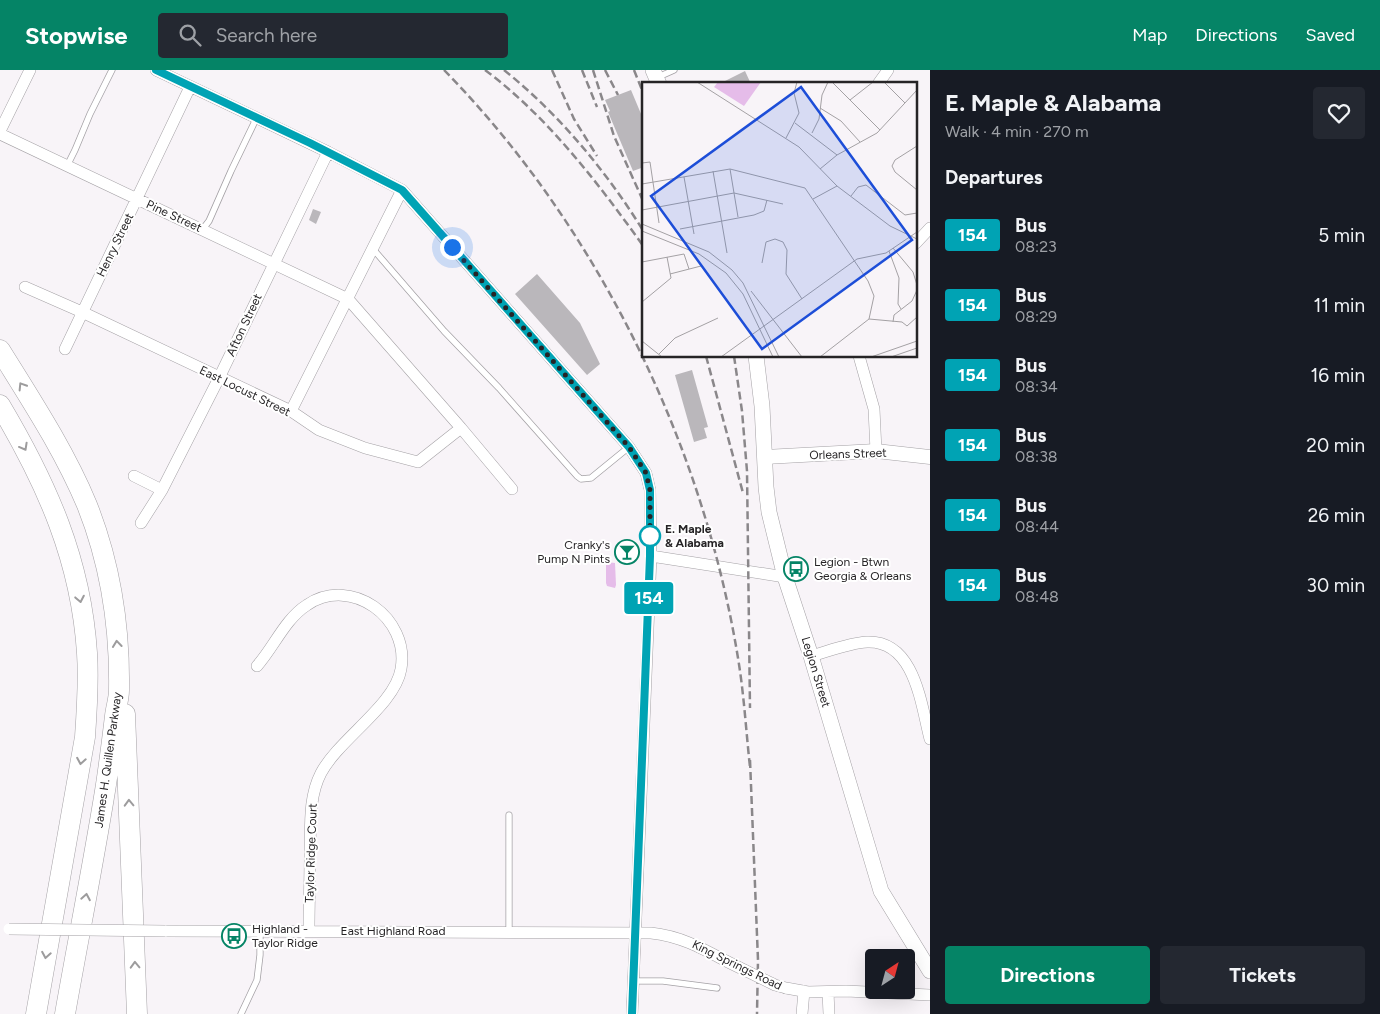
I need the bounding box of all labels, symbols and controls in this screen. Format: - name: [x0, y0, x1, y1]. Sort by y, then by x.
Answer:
- search box: [158, 13, 508, 58]
- text: Stopwise: [25, 21, 128, 50]
- icon: search: [176, 21, 204, 49]
- text: Search here: [216, 24, 317, 47]
- text: Map: [1132, 24, 1167, 46]
- text: Directions: [1195, 24, 1277, 46]
- text: Saved: [1305, 24, 1355, 46]
- inset map: [642, 82, 918, 358]
- button: heart: [1313, 87, 1365, 139]
- text: E. Maple & Alabama: [945, 88, 1161, 117]
- text: Walk · 4 min · 270 m: [945, 122, 1089, 141]
- text: Departures: [945, 166, 1043, 189]
- street label: Pine Street: [144, 197, 204, 235]
- street label: Henry Street: [94, 210, 137, 279]
- text: Bus: [1015, 214, 1046, 237]
- text: 154: [958, 224, 987, 246]
- text: 5 min: [1318, 224, 1365, 247]
- your location: [440, 235, 465, 260]
- text: 08:23: [1015, 237, 1057, 256]
- text: Bus: [1015, 284, 1046, 307]
- street label: Afton Street: [223, 291, 265, 358]
- text: 154: [958, 294, 987, 316]
- text: 11 min: [1313, 294, 1365, 317]
- text: 08:29: [1015, 307, 1057, 326]
- text: Bus: [1015, 354, 1046, 377]
- street label: East Locust Street: [197, 363, 293, 419]
- text: 154: [958, 364, 987, 386]
- text: 16 min: [1311, 364, 1365, 387]
- text: 08:34: [1015, 377, 1058, 396]
- one-way arrow: [19, 382, 29, 391]
- text: Bus: [1015, 424, 1046, 447]
- text: 154: [958, 434, 987, 456]
- text: 20 min: [1306, 434, 1365, 457]
- one-way arrow: [18, 442, 28, 451]
- street label: Orleans Street: [809, 446, 887, 462]
- text: 08:38: [1015, 447, 1058, 466]
- text: Bus: [1015, 494, 1046, 517]
- text: 154: [958, 504, 987, 526]
- text: 26 min: [1308, 504, 1365, 527]
- text: 08:44: [1015, 517, 1059, 536]
- place label: E. Maple & Alabama: [665, 522, 724, 550]
- marker: E. Maple & Alabama: [639, 525, 661, 547]
- place label: Cranky's Pump N Pints: [537, 538, 610, 566]
- bar icon: Cranky's Pump N Pints: [614, 539, 640, 565]
- place label: Legion - Btwn Georgia & Orleans: [814, 555, 912, 583]
- bus stop icon: Legion - Btwn Georgia & Orleans: [783, 556, 809, 582]
- text: Bus: [1015, 564, 1046, 587]
- text: 154: [958, 574, 987, 596]
- text: 30 min: [1307, 574, 1365, 597]
- line badge: 154: [620, 582, 678, 614]
- text: 154: [634, 587, 664, 609]
- text: 08:48: [1015, 587, 1059, 606]
- one-way arrow: [74, 595, 84, 604]
- street label: Legion Street: [799, 635, 833, 709]
- one-way arrow: [112, 639, 123, 647]
- street label: James H. Quillen Parkway: [92, 691, 125, 829]
- one-way arrow: [76, 756, 86, 765]
- one-way arrow: [124, 799, 134, 806]
- street label: Taylor Ridge Court: [302, 803, 320, 903]
- one-way arrow: [80, 893, 90, 902]
- place label: Highland - Taylor Ridge: [252, 922, 318, 950]
- bus stop icon: Highland - Taylor Ridge: [221, 923, 247, 949]
- street label: East Highland Road: [341, 924, 445, 938]
- street label: King Springs Road: [690, 937, 784, 993]
- button: Directions: [945, 946, 1150, 1004]
- button: Tickets: [1160, 946, 1365, 1004]
- north arrow: [865, 949, 915, 999]
- map controls: [865, 949, 915, 999]
- one-way arrow: [42, 951, 52, 960]
- one-way arrow: [130, 961, 141, 969]

